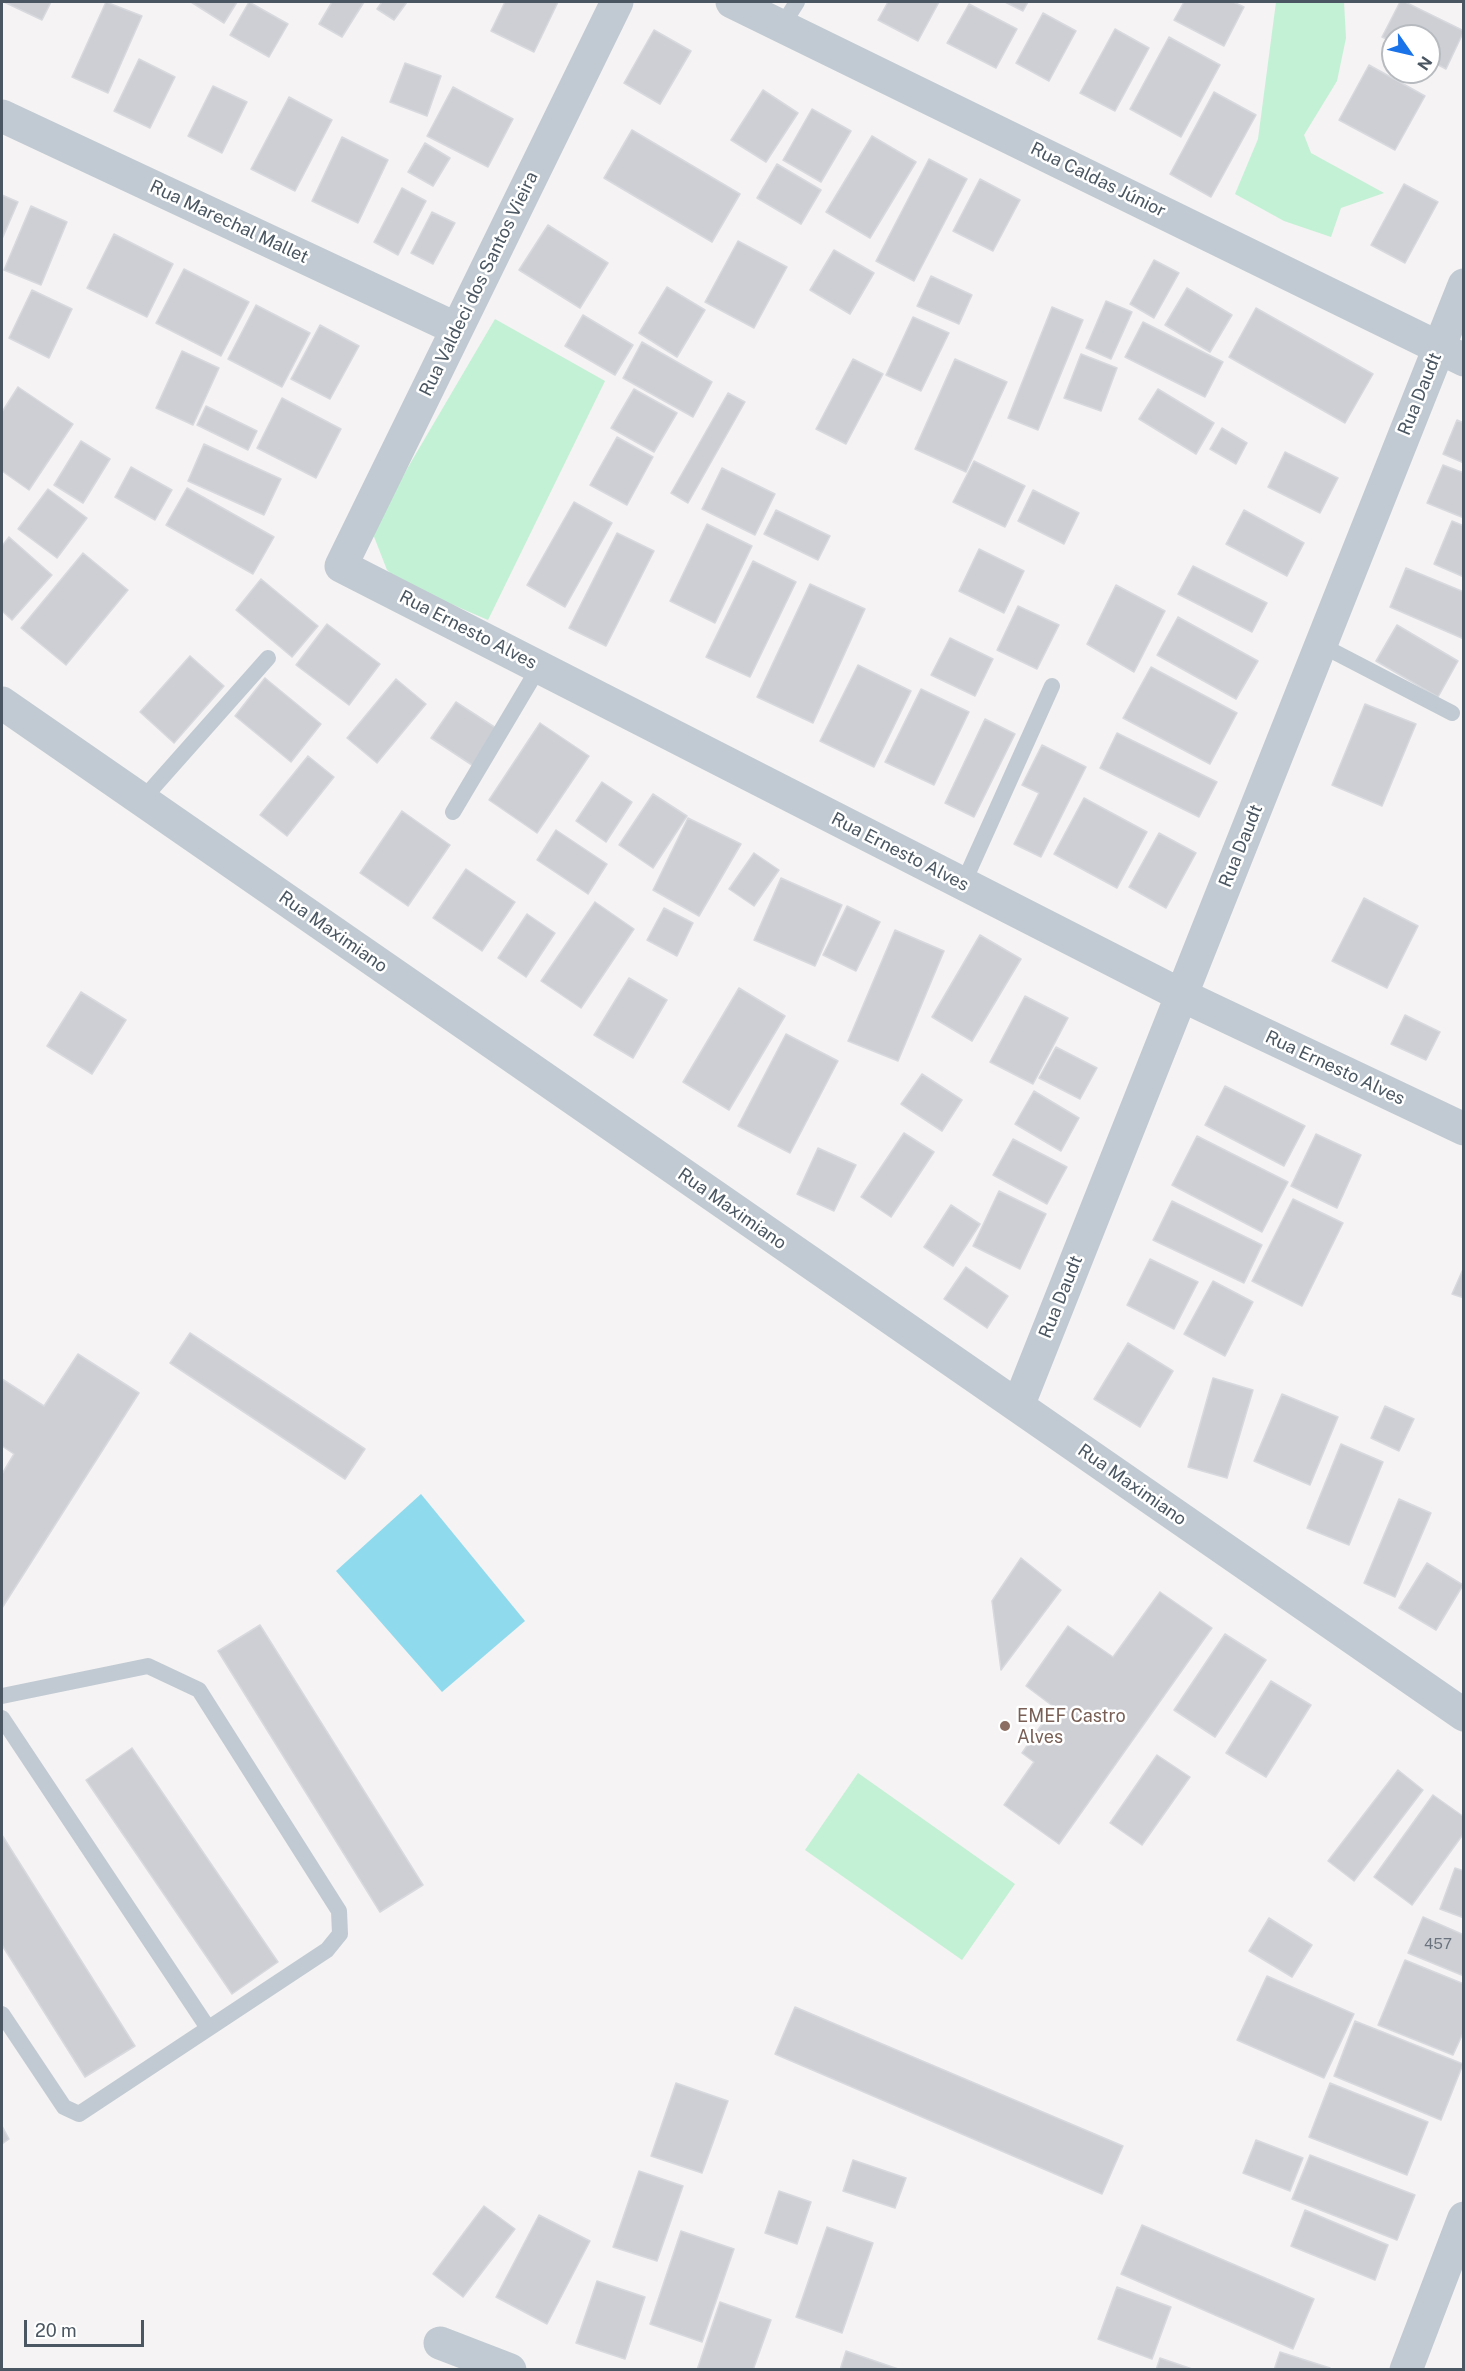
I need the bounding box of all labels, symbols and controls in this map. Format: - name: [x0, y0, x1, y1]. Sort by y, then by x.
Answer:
- north arrow: [1381, 24, 1441, 84]
- text: N: [1413, 53, 1436, 74]
- street label: Rua Caldas Júnior: [1027, 138, 1169, 222]
- street label: Rua Valdeci dos Santos Vieira: [415, 168, 543, 400]
- street label: Rua Marechal Mallet: [146, 176, 312, 268]
- street label: Rua Daudt: [1394, 349, 1446, 439]
- street label: Rua Ernesto Alves: [396, 586, 540, 674]
- street label: Rua Daudt: [1215, 801, 1267, 891]
- street label: Rua Ernesto Alves: [828, 808, 972, 896]
- street label: Rua Maximiano: [274, 887, 392, 977]
- street label: Rua Ernesto Alves: [1262, 1026, 1408, 1110]
- street label: Rua Maximiano: [673, 1164, 791, 1254]
- street label: Rua Daudt: [1035, 1252, 1087, 1342]
- street label: Rua Maximiano: [1073, 1440, 1191, 1530]
- place label: EMEF Castro Alves: [1017, 1705, 1126, 1748]
- marker: EMEF Castro Alves: [998, 1719, 1012, 1733]
- house number: 457: [1424, 1935, 1452, 1953]
- scale bar: [27, 2308, 147, 2346]
- text: 20 m: [35, 2320, 77, 2341]

